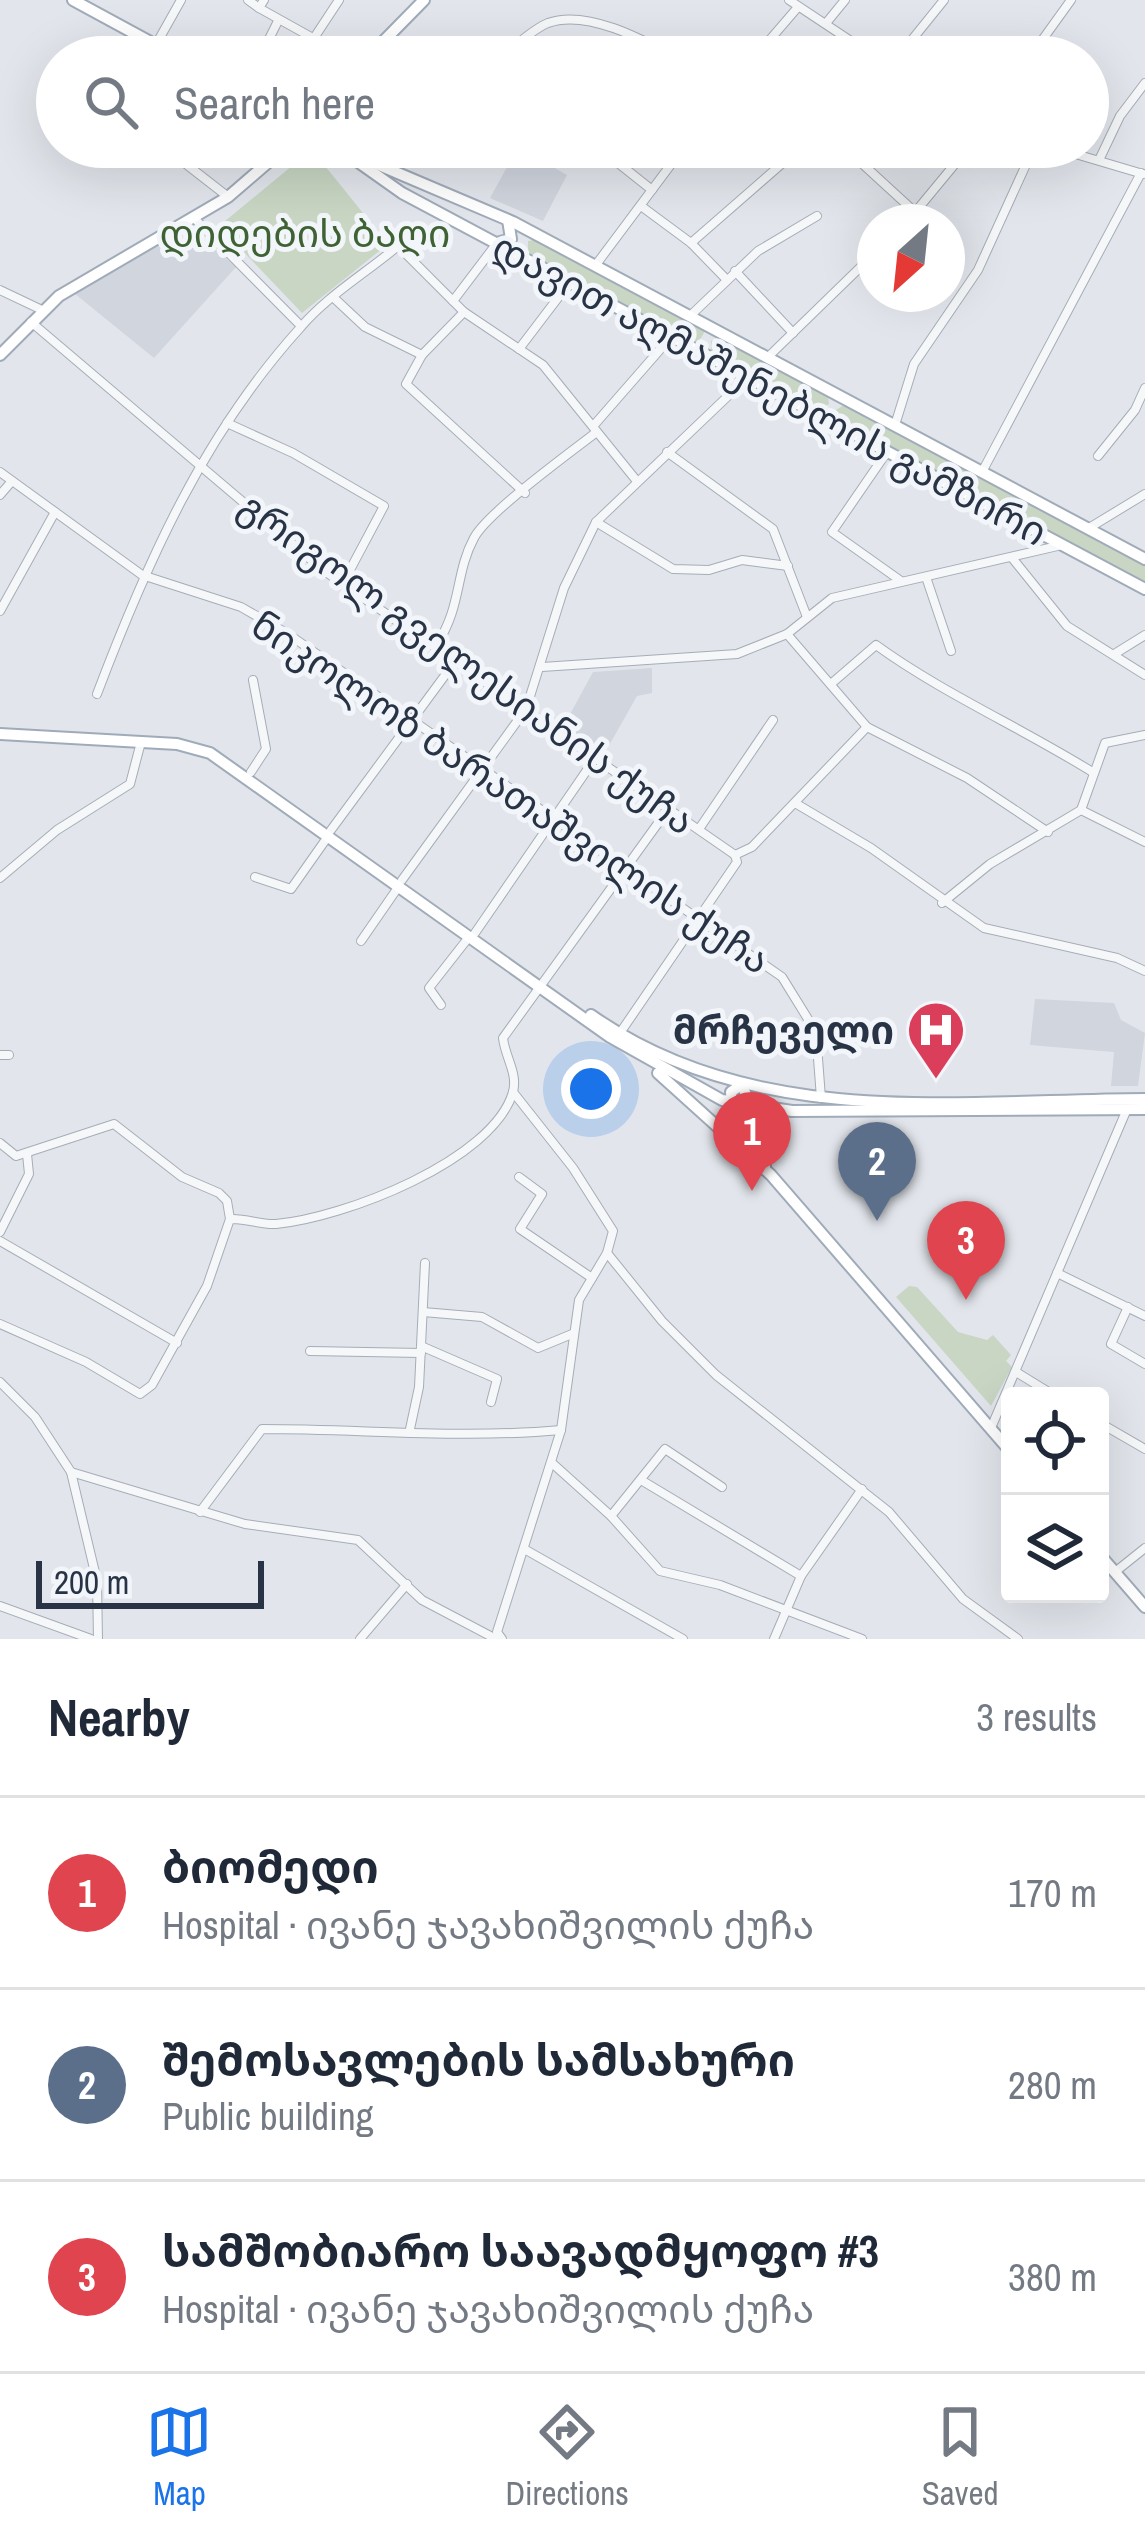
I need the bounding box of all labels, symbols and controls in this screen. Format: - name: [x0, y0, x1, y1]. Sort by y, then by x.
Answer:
- search box: [36, 36, 1109, 168]
- icon: search: [78, 69, 144, 135]
- text: Search here: [174, 72, 375, 133]
- north arrow: [857, 204, 965, 312]
- park label: დიდების ბაღი: [160, 207, 450, 259]
- street label: დავით აღმაშენებლის გამზირი: [484, 220, 1056, 558]
- street label: გრიგოლ გველესიანის ქუჩა: [229, 480, 705, 846]
- street label: ნიკოლოზ ბარათაშვილის ქუჩა: [241, 598, 781, 986]
- hospital icon: მრჩეველი: [905, 999, 967, 1081]
- place label: მრჩეველი: [673, 1004, 894, 1056]
- your location: [561, 1059, 621, 1119]
- pin: 1: [713, 1092, 791, 1191]
- pin: 2: [838, 1122, 916, 1221]
- pin: 3: [927, 1201, 1005, 1300]
- map controls: [1001, 1387, 1109, 1603]
- button: locate: [1001, 1387, 1109, 1495]
- button: layers: [1001, 1495, 1109, 1603]
- scale bar: [36, 1555, 264, 1608]
- text: 200 m: [54, 1560, 129, 1604]
- text: Nearby: [48, 1683, 190, 1752]
- text: 3 results: [976, 1691, 1097, 1743]
- text: ბიომედი: [162, 1836, 379, 1897]
- text: 1: [78, 1867, 96, 1919]
- text: 170 m: [1008, 1867, 1097, 1919]
- text: Hospital · ივანე ჯავახიშვილის ქუჩა: [162, 1899, 814, 1951]
- text: შემოსავლების სამსახური: [162, 2029, 795, 2090]
- text: 2: [78, 2059, 96, 2111]
- text: 280 m: [1008, 2059, 1097, 2111]
- text: Public building: [162, 2090, 374, 2142]
- text: სამშობიარო საავადმყოფო #3: [162, 2220, 879, 2281]
- text: 3: [78, 2251, 96, 2303]
- text: 380 m: [1008, 2251, 1097, 2303]
- text: Hospital · ივანე ჯავახიშვილის ქუჩა: [162, 2283, 814, 2335]
- tab: Map: [146, 2399, 212, 2515]
- tab: Directions: [505, 2399, 629, 2515]
- tab: Saved: [922, 2399, 998, 2515]

